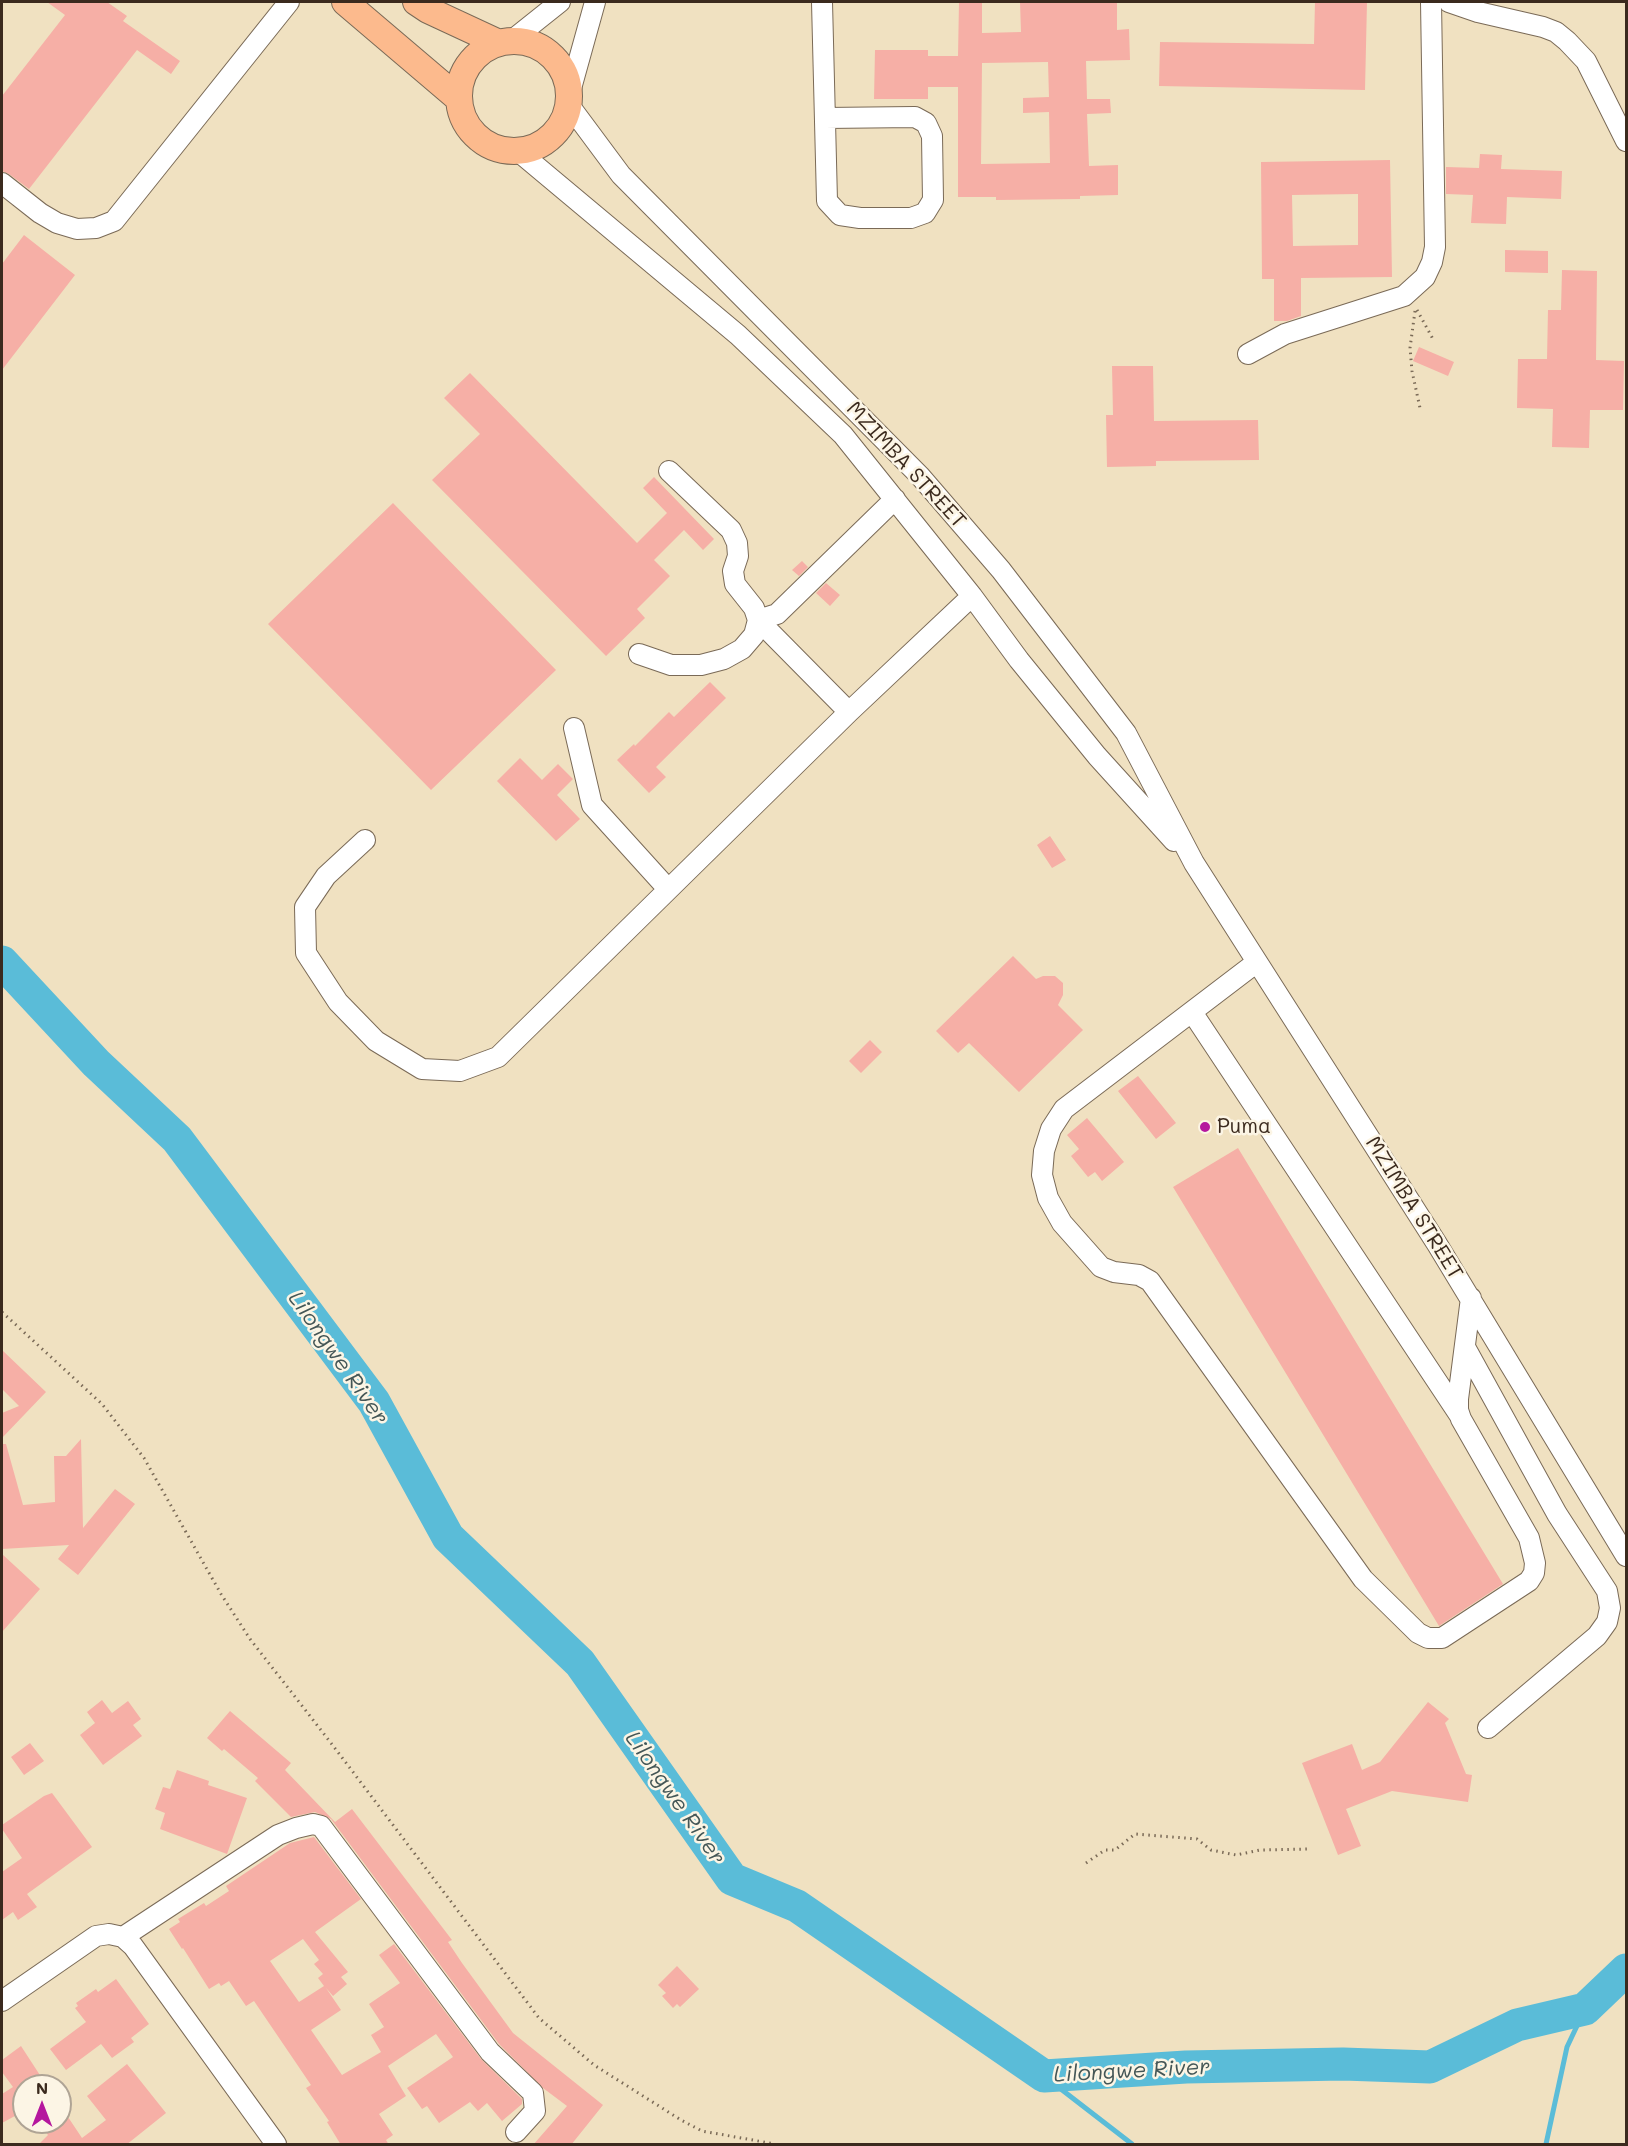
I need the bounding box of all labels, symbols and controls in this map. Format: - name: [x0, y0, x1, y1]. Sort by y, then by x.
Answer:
- street label: MZIMBA STREET: [841, 396, 971, 534]
- place label: Puma: [1217, 1114, 1271, 1140]
- marker: Puma: [1198, 1120, 1212, 1134]
- street label: MZIMBA STREET: [1360, 1132, 1468, 1284]
- water label: Lilongwe River: [282, 1286, 394, 1430]
- water label: Lilongwe River: [619, 1726, 731, 1870]
- water label: Lilongwe River: [1053, 2054, 1211, 2088]
- north arrow: [12, 2074, 72, 2134]
- text: N: [36, 2077, 48, 2098]

